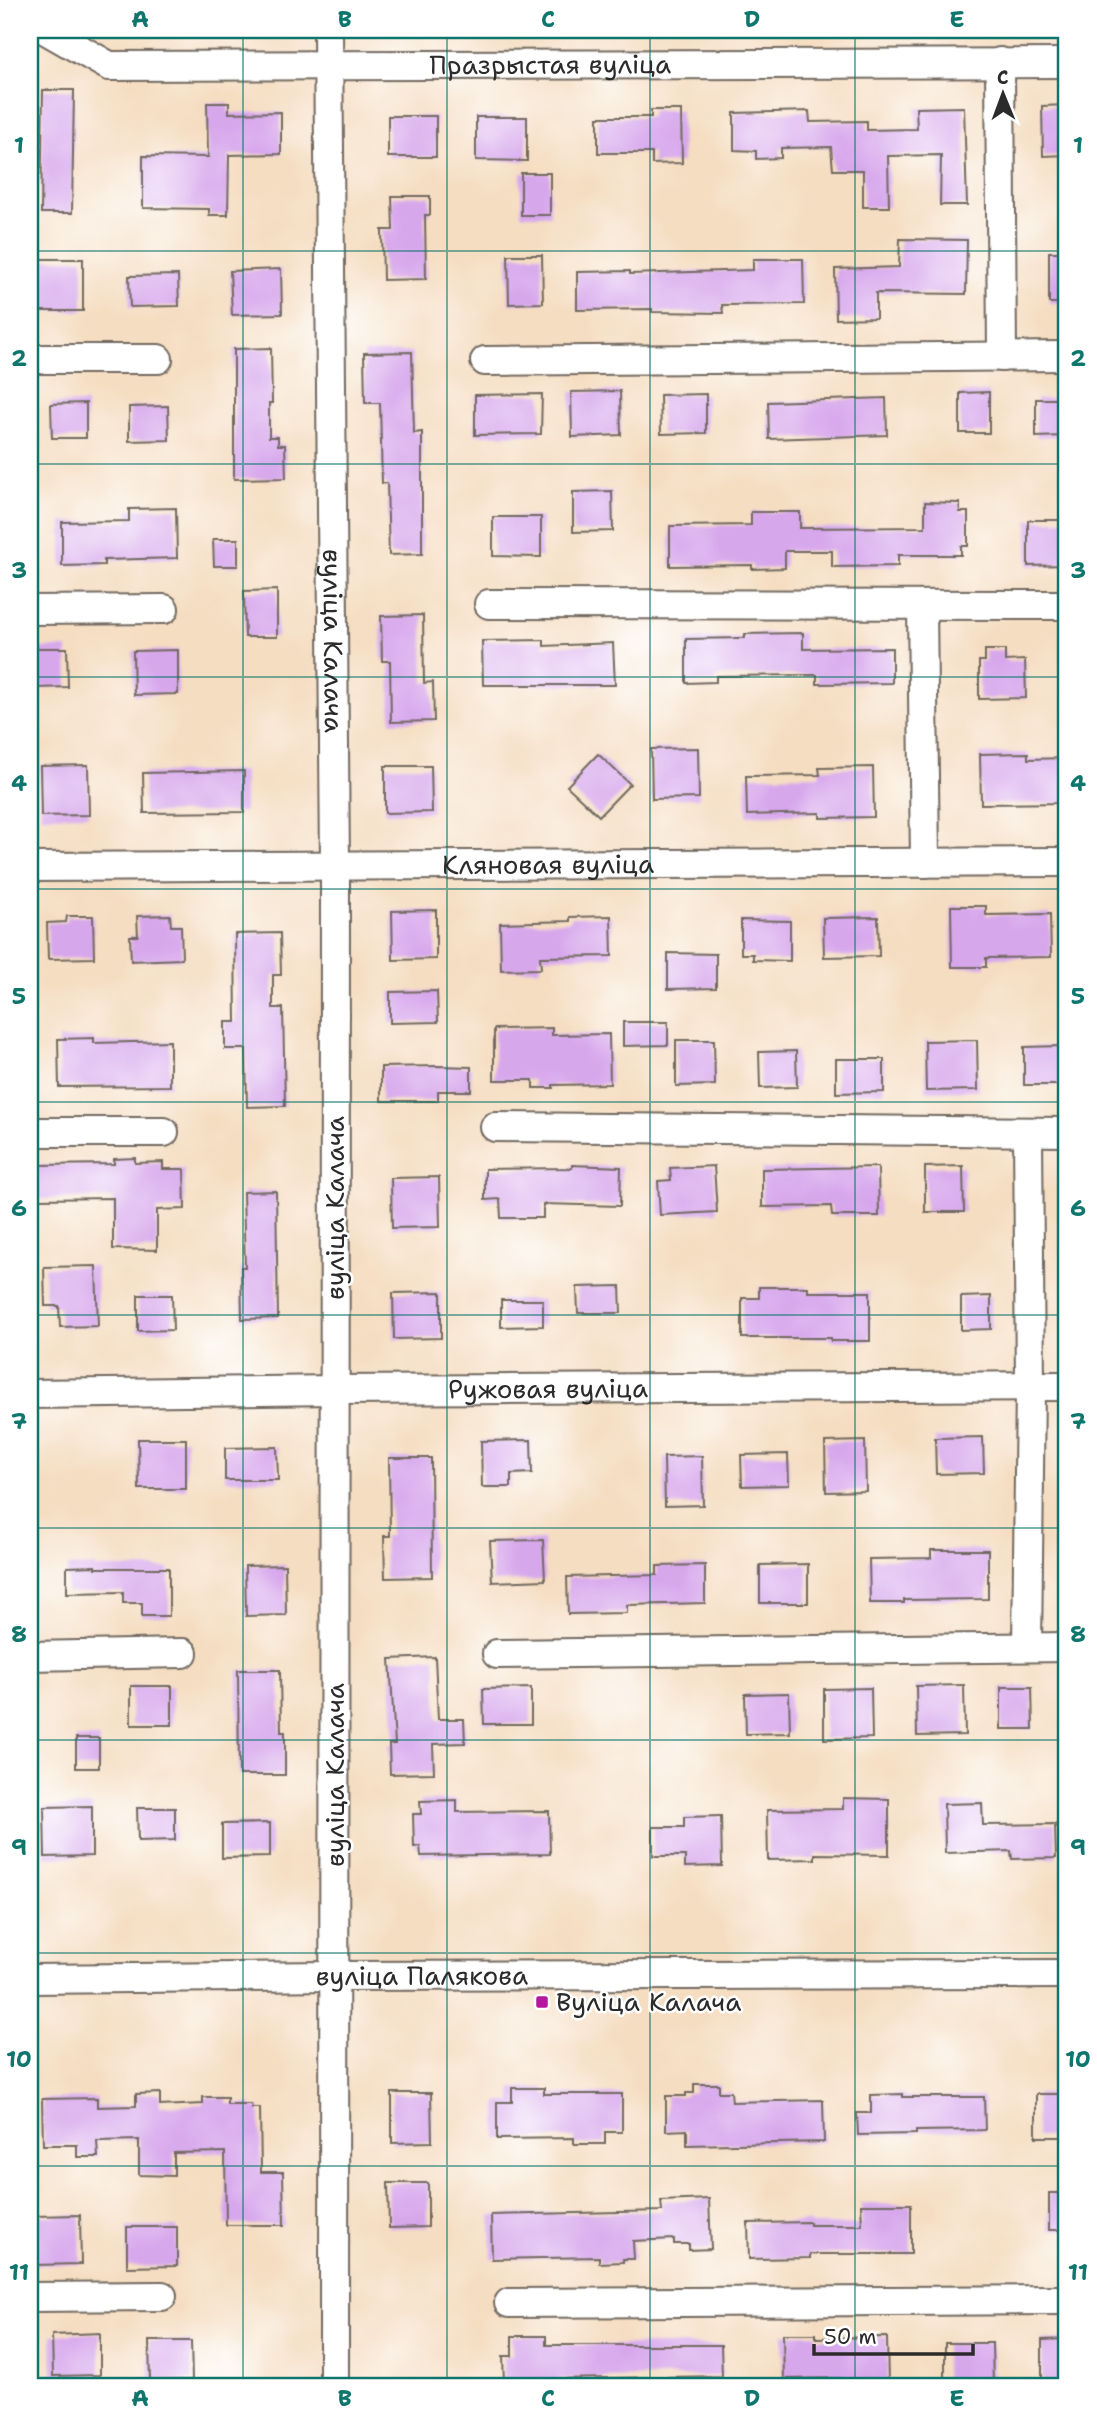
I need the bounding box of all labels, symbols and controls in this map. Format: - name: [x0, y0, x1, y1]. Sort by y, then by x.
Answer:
- text: A: [131, 4, 149, 34]
- text: B: [338, 4, 352, 34]
- text: C: [541, 4, 555, 34]
- text: D: [744, 4, 760, 34]
- text: E: [949, 4, 965, 34]
- street label: Празрыстая вуліца: [430, 46, 671, 82]
- north arrow: [968, 60, 1038, 130]
- text: С: [997, 65, 1009, 90]
- text: 1: [14, 130, 24, 160]
- text: 1: [1073, 130, 1083, 160]
- text: 2: [11, 343, 27, 373]
- text: 2: [1070, 343, 1086, 373]
- street label: вуліца Калача: [315, 549, 352, 733]
- text: 3: [11, 555, 27, 585]
- text: 3: [1070, 555, 1086, 585]
- text: 4: [11, 768, 27, 798]
- text: 4: [1070, 768, 1086, 798]
- street label: Кляновая вуліца: [442, 846, 654, 882]
- text: 5: [12, 981, 26, 1011]
- text: 5: [1071, 981, 1085, 1011]
- street label: вуліца Калача: [317, 1116, 352, 1300]
- text: 6: [11, 1193, 27, 1223]
- text: 6: [1070, 1193, 1086, 1223]
- street label: Ружовая вуліца: [448, 1370, 648, 1406]
- text: 7: [11, 1406, 27, 1436]
- text: 7: [1070, 1406, 1086, 1436]
- text: 8: [11, 1619, 27, 1649]
- text: 8: [1070, 1619, 1086, 1649]
- street label: вуліца Калача: [317, 1683, 352, 1867]
- text: 9: [11, 1832, 27, 1862]
- text: 9: [1070, 1832, 1086, 1862]
- street label: вуліца Палякова: [316, 1957, 528, 1993]
- place label: Вуліца Калача: [556, 1984, 741, 2019]
- marker: Вуліца Калача: [534, 1994, 550, 2010]
- text: 10: [6, 2044, 32, 2074]
- text: 10: [1065, 2044, 1091, 2074]
- text: 11: [9, 2257, 29, 2287]
- text: 11: [1068, 2257, 1088, 2287]
- scale bar: [814, 2312, 973, 2356]
- text: 50 m: [824, 2323, 877, 2351]
- text: A: [131, 2383, 149, 2413]
- text: B: [338, 2383, 352, 2413]
- text: C: [541, 2383, 555, 2413]
- text: D: [744, 2383, 760, 2413]
- text: E: [949, 2383, 965, 2413]

